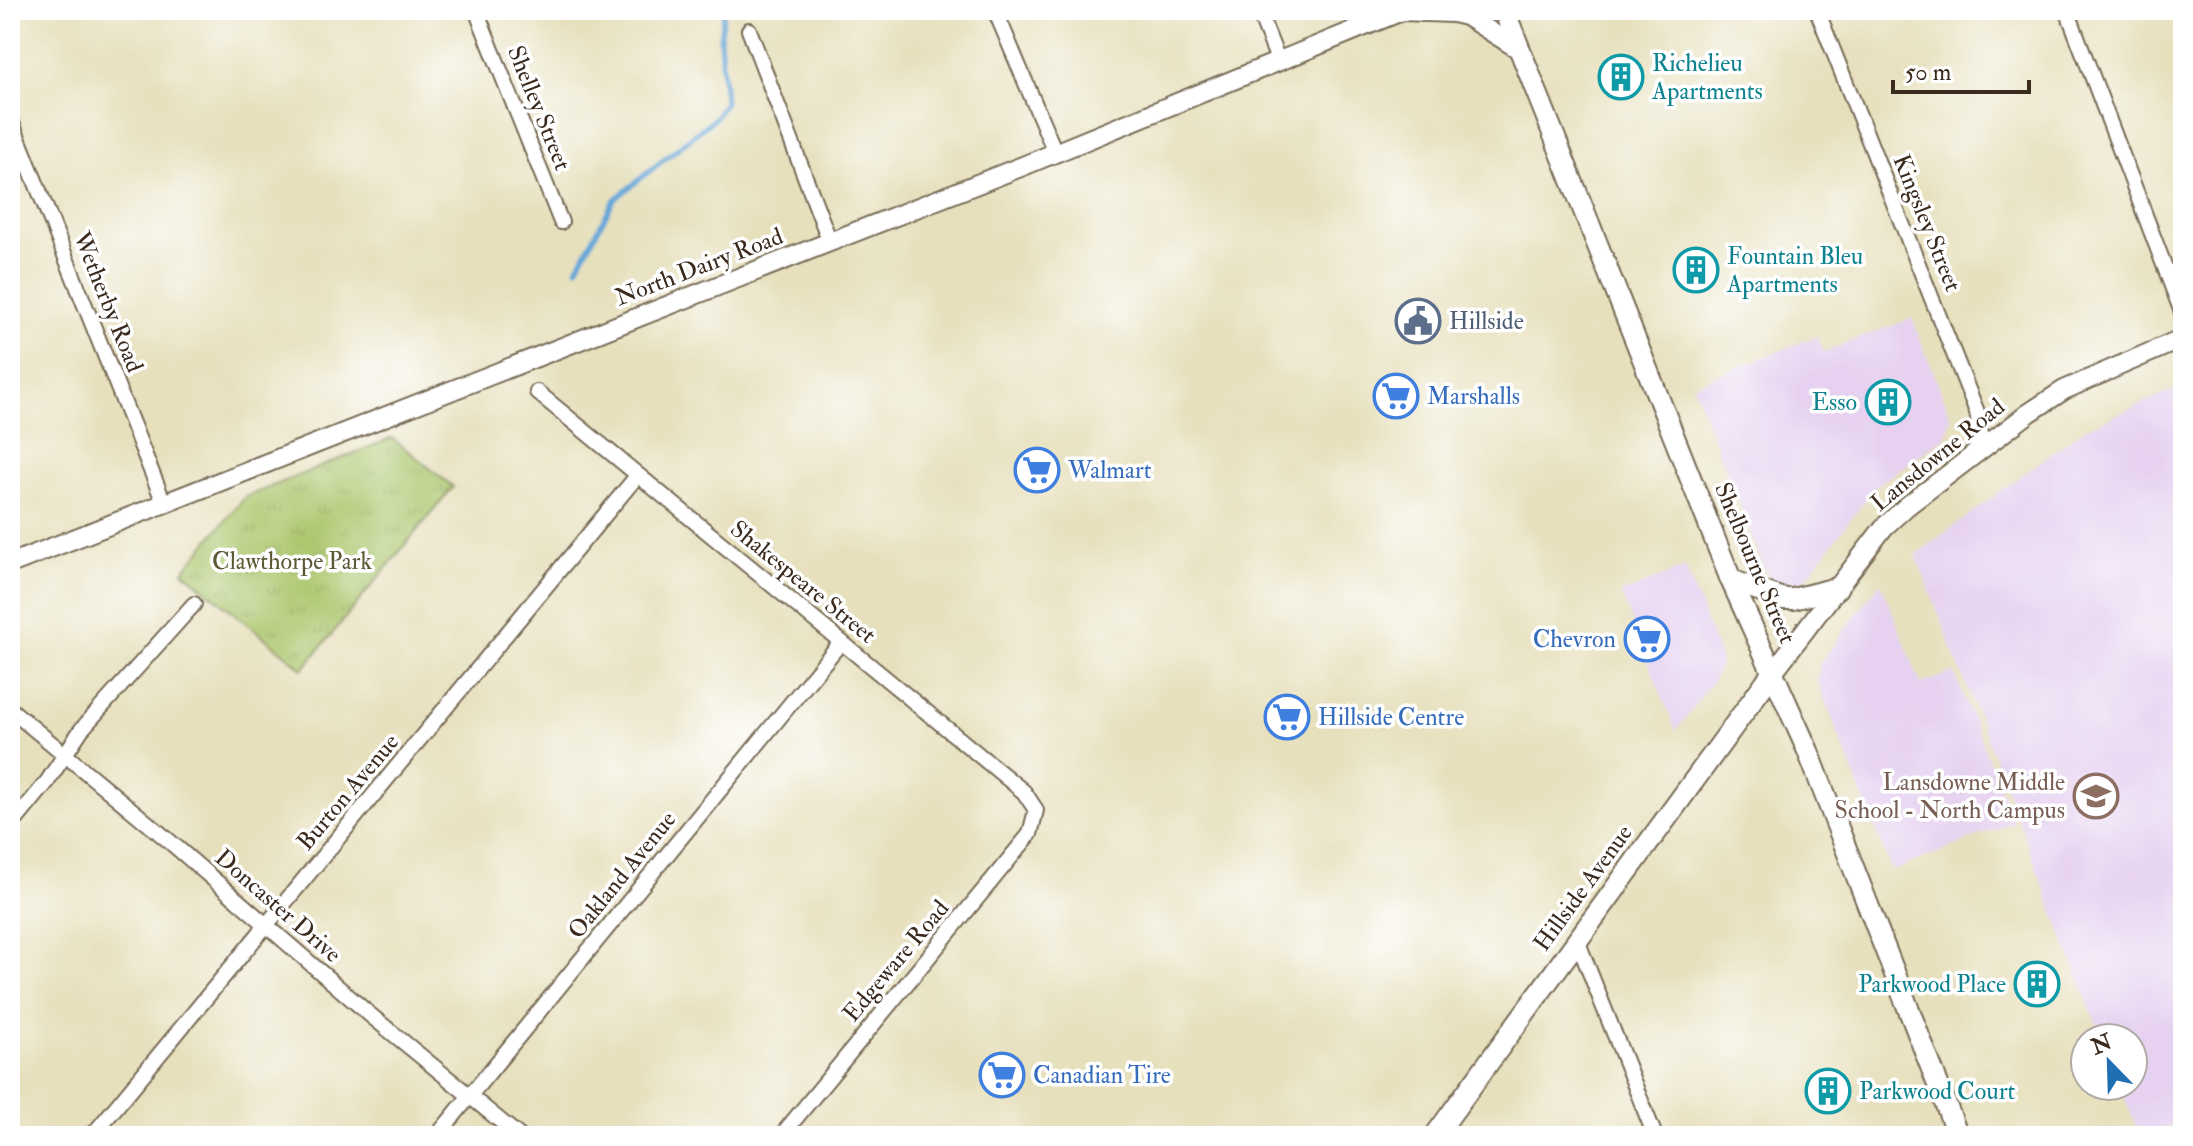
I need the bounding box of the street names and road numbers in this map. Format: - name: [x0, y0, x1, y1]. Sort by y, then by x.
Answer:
- street label: Shelley Street: [500, 41, 578, 175]
- street label: Kingsley Street: [1885, 150, 1969, 296]
- street label: North Dairy Road: [611, 221, 788, 313]
- street label: Wetherby Road: [65, 226, 150, 377]
- street label: Lansdowne Road: [1865, 391, 2011, 518]
- street label: Shelbourne Street: [1707, 478, 1803, 648]
- street label: Shakespeare Street: [724, 514, 882, 651]
- street label: Burton Avenue: [290, 727, 406, 857]
- street label: Oakland Avenue: [561, 805, 683, 945]
- street label: Hillside Avenue: [1527, 819, 1639, 957]
- street label: Doncaster Drive: [208, 842, 348, 970]
- street label: Edgeware Road: [836, 894, 956, 1028]

